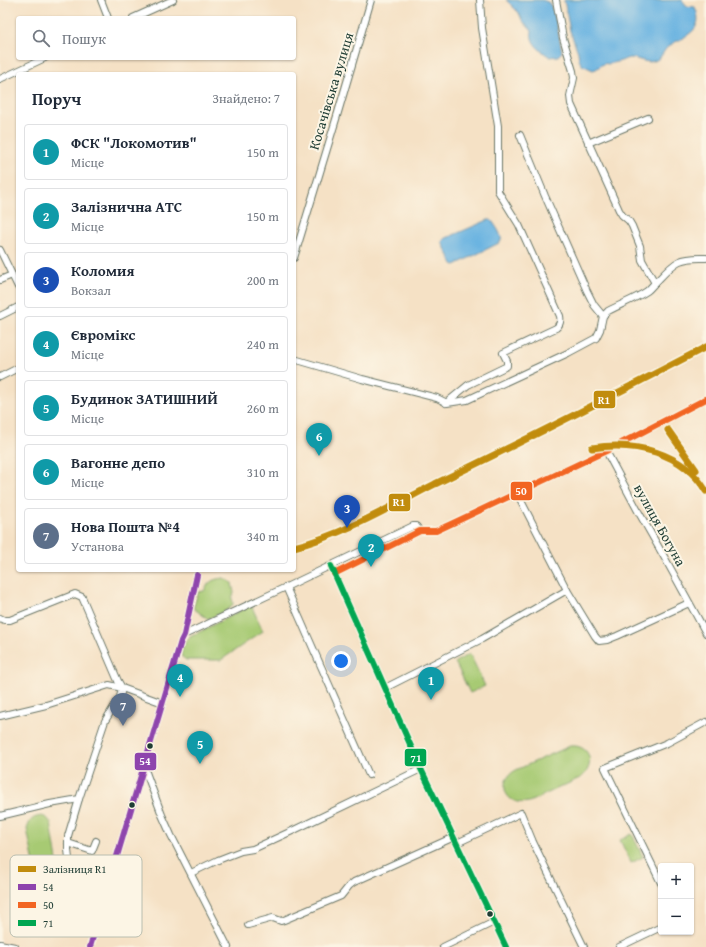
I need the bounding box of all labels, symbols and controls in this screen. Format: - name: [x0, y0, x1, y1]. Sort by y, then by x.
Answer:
- search box: [16, 16, 296, 60]
- icon: search: [30, 27, 52, 49]
- text: Пошук: [62, 28, 106, 49]
- street label: Косачівська вулиця: [304, 30, 358, 152]
- text: Поруч: [32, 86, 81, 111]
- text: Знайдено: 7: [212, 89, 280, 108]
- text: ФСК "Локомотив": [71, 132, 197, 153]
- text: 1: [43, 143, 49, 162]
- text: 150 m: [247, 143, 279, 162]
- text: Місце: [71, 153, 104, 172]
- text: Залізнична АТС: [71, 196, 182, 217]
- text: 2: [43, 207, 49, 226]
- text: 150 m: [247, 207, 279, 226]
- text: Місце: [71, 217, 104, 236]
- text: Коломия: [71, 260, 135, 281]
- text: 3: [43, 271, 49, 290]
- text: 200 m: [247, 271, 279, 290]
- text: Вокзал: [71, 281, 111, 300]
- text: Євромікс: [71, 324, 135, 345]
- text: 4: [43, 335, 49, 354]
- text: 240 m: [247, 335, 279, 354]
- text: Місце: [71, 345, 104, 364]
- text: Будинок ЗАТИШНИЙ: [71, 388, 218, 409]
- line badge: R1: [593, 390, 616, 409]
- text: R1: [598, 392, 611, 408]
- text: 5: [43, 399, 49, 418]
- text: 260 m: [247, 399, 279, 418]
- text: Місце: [71, 409, 104, 428]
- pin: 6: [306, 423, 332, 456]
- text: Вагонне депо: [71, 452, 165, 473]
- text: 6: [43, 463, 49, 482]
- text: 310 m: [247, 463, 279, 482]
- text: Місце: [71, 473, 104, 492]
- street label: вулиця Богуна: [629, 480, 691, 570]
- line badge: 50: [510, 481, 533, 501]
- text: 50: [515, 483, 527, 499]
- line badge: R1: [388, 493, 411, 512]
- text: R1: [393, 494, 406, 510]
- pin: 3: [334, 495, 360, 528]
- text: Нова Пошта №4: [71, 516, 180, 537]
- text: 7: [43, 527, 49, 546]
- text: 340 m: [247, 527, 279, 546]
- pin: 2: [358, 534, 384, 567]
- text: Установа: [71, 537, 124, 556]
- your location: [331, 651, 351, 671]
- pin: 4: [167, 664, 193, 697]
- pin: 1: [418, 667, 444, 700]
- pin: 7: [110, 693, 136, 726]
- pin: 5: [187, 731, 213, 764]
- unlabelled marker: [145, 741, 155, 751]
- line badge: 71: [404, 748, 427, 767]
- text: 71: [410, 750, 422, 766]
- line badge: 54: [134, 752, 157, 771]
- text: 54: [139, 753, 151, 769]
- unlabelled marker: [127, 800, 137, 810]
- legend: [10, 855, 142, 937]
- text: Залізниця R1: [43, 861, 107, 877]
- map controls: [658, 863, 694, 935]
- button: +: [658, 863, 694, 899]
- text: 54: [43, 879, 54, 895]
- text: 50: [43, 897, 54, 913]
- button: −: [658, 899, 694, 935]
- unlabelled marker: [485, 909, 495, 919]
- text: 71: [43, 915, 54, 931]

